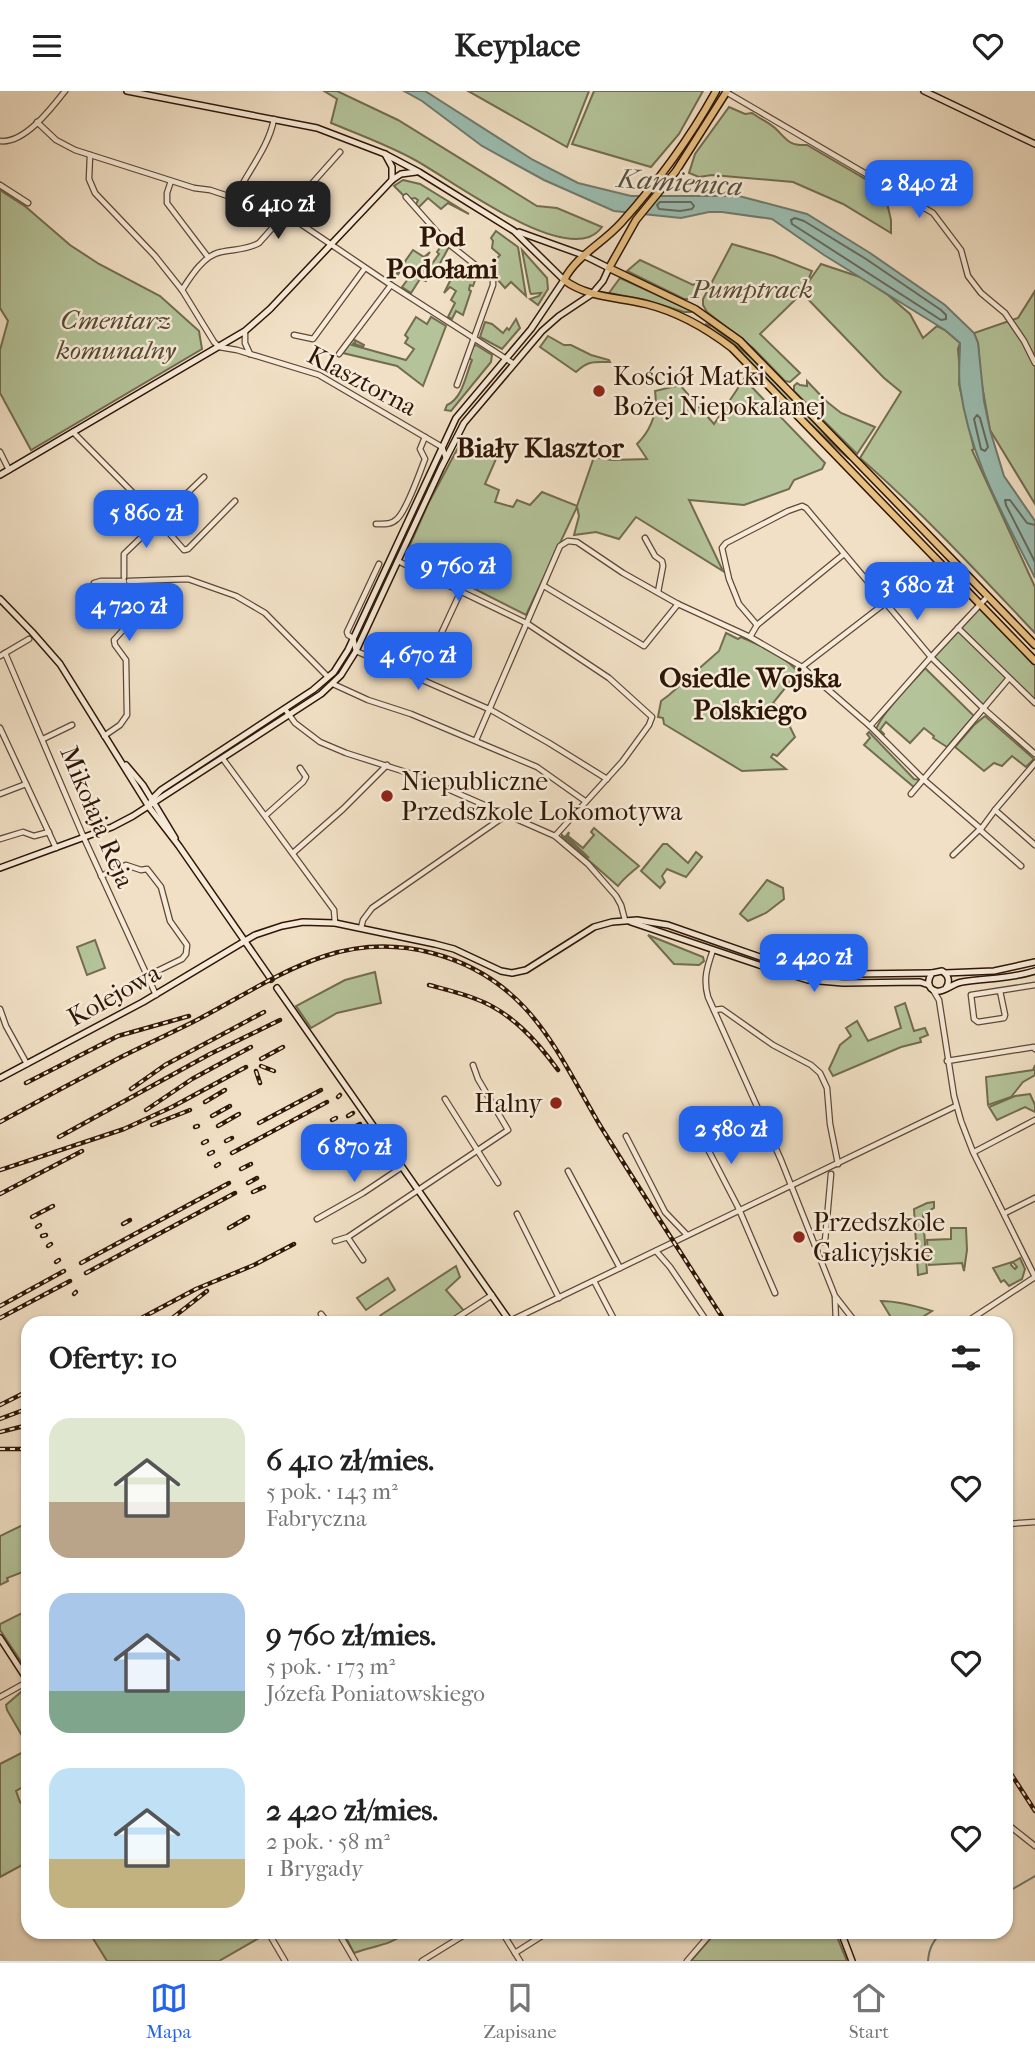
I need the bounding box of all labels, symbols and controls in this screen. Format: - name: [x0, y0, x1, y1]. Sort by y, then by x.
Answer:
- icon: menu: [28, 27, 66, 65]
- text: Keyplace: [455, 27, 580, 64]
- icon: heart: [969, 27, 1007, 65]
- pin: 2 840 zł: [847, 160, 991, 220]
- water label: Kamienica: [614, 161, 744, 203]
- text: 2 840 zł: [881, 169, 957, 196]
- pin: 6 410 zł: [206, 181, 350, 241]
- text: 6 410 zł: [241, 190, 315, 217]
- district label: Pod Podołami: [386, 220, 499, 285]
- park label: Pumptrack: [690, 274, 813, 305]
- park label: Cmentarz komunalny: [55, 305, 177, 366]
- street label: Klasztorna: [302, 339, 423, 423]
- place label: Kościół Matki Bożej Niepokalanej: [613, 361, 826, 422]
- marker: Kościół Matki Bożej Niepokalanej: [591, 383, 607, 399]
- district label: Biały Klasztor: [456, 431, 625, 464]
- pin: 5 860 zł: [74, 491, 218, 550]
- text: 5 860 zł: [109, 499, 183, 526]
- pin: 9 760 zł: [386, 543, 530, 603]
- text: 9 760 zł: [421, 552, 495, 579]
- pin: 3 680 zł: [845, 563, 989, 622]
- text: 3 680 zł: [881, 571, 953, 598]
- pin: 4 720 zł: [57, 583, 201, 643]
- text: 4 720 zł: [91, 592, 167, 619]
- pin: 4 670 zł: [346, 633, 490, 692]
- text: 4 670 zł: [380, 641, 456, 668]
- district label: Osiedle Wojska Polskiego: [659, 661, 842, 726]
- street label: Mikołaja Reja: [53, 741, 141, 893]
- place label: Niepubliczne Przedszkole Lokomotywa: [401, 766, 683, 827]
- marker: Niepubliczne Przedszkole Lokomotywa: [379, 788, 395, 804]
- pin: 2 420 zł: [742, 935, 886, 994]
- text: 2 420 zł: [776, 943, 852, 970]
- street label: Kolejowa: [62, 956, 167, 1033]
- place label: Halny: [474, 1088, 543, 1119]
- marker: Halny: [548, 1095, 564, 1111]
- pin: 2 580 zł: [659, 1107, 803, 1166]
- text: 2 580 zł: [695, 1115, 767, 1142]
- pin: 6 870 zł: [282, 1125, 426, 1184]
- text: 6 870 zł: [317, 1133, 391, 1160]
- place label: Przedszkole Galicyjskie: [813, 1207, 945, 1268]
- marker: Przedszkole Galicyjskie: [791, 1229, 807, 1245]
- icon: filters: [947, 1339, 985, 1377]
- text: Oferty: 10: [49, 1341, 177, 1376]
- text: 6 410 zł/mies.: [266, 1443, 434, 1478]
- icon: home: [105, 1446, 189, 1530]
- icon: heart: [947, 1469, 985, 1507]
- text: 5 pok. · 143 m²: [266, 1478, 398, 1505]
- text: Fabryczna: [266, 1505, 367, 1532]
- text: 9 760 zł/mies.: [266, 1618, 436, 1653]
- icon: home: [105, 1621, 189, 1705]
- icon: heart: [947, 1644, 985, 1682]
- text: 5 pok. · 173 m²: [266, 1653, 395, 1680]
- text: Józefa Poniatowskiego: [266, 1680, 485, 1707]
- text: 2 420 zł/mies.: [266, 1793, 438, 1828]
- icon: home: [105, 1796, 189, 1880]
- icon: heart: [947, 1819, 985, 1857]
- text: 2 pok. · 58 m²: [266, 1828, 390, 1855]
- text: 1 Brygady: [266, 1855, 363, 1882]
- tab: Mapa: [146, 1979, 191, 2043]
- tab: Zapisane: [483, 1979, 557, 2043]
- tab: Start: [849, 1979, 889, 2043]

